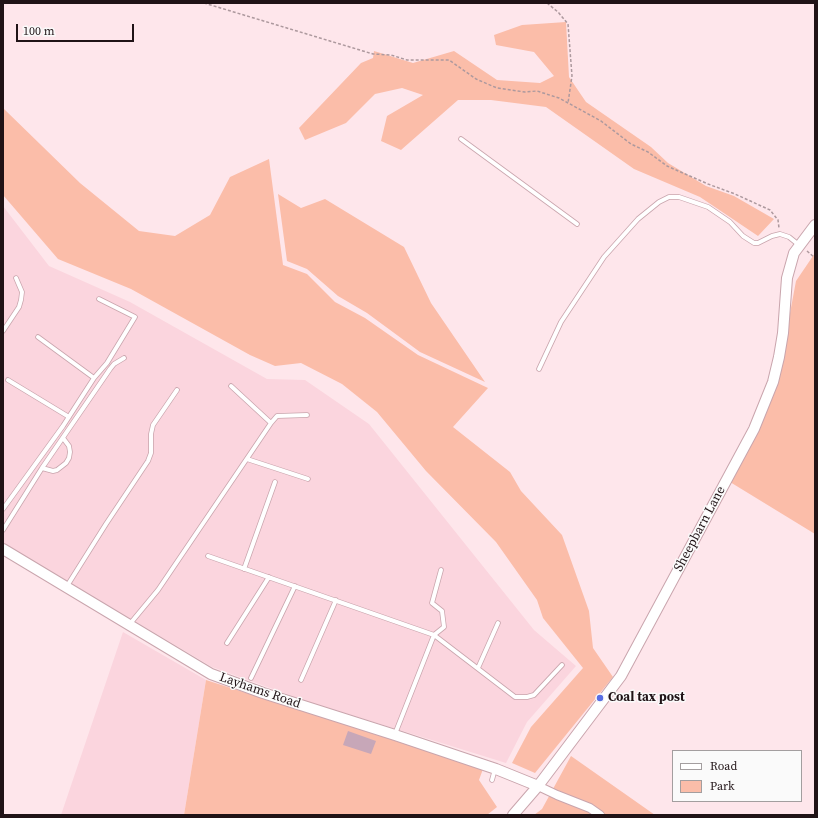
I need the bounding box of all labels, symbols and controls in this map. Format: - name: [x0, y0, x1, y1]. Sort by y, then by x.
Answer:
- scale bar: [18, 16, 136, 42]
- text: 100 m: [23, 23, 55, 39]
- street label: Sheepbarn Lane: [671, 484, 729, 574]
- street label: Layhams Road: [217, 670, 303, 712]
- place label: Coal tax post: [608, 690, 685, 706]
- marker: Coal tax post: [595, 693, 605, 703]
- legend: [672, 750, 802, 802]
- text: Road: [710, 758, 737, 774]
- text: Park: [710, 778, 735, 794]

